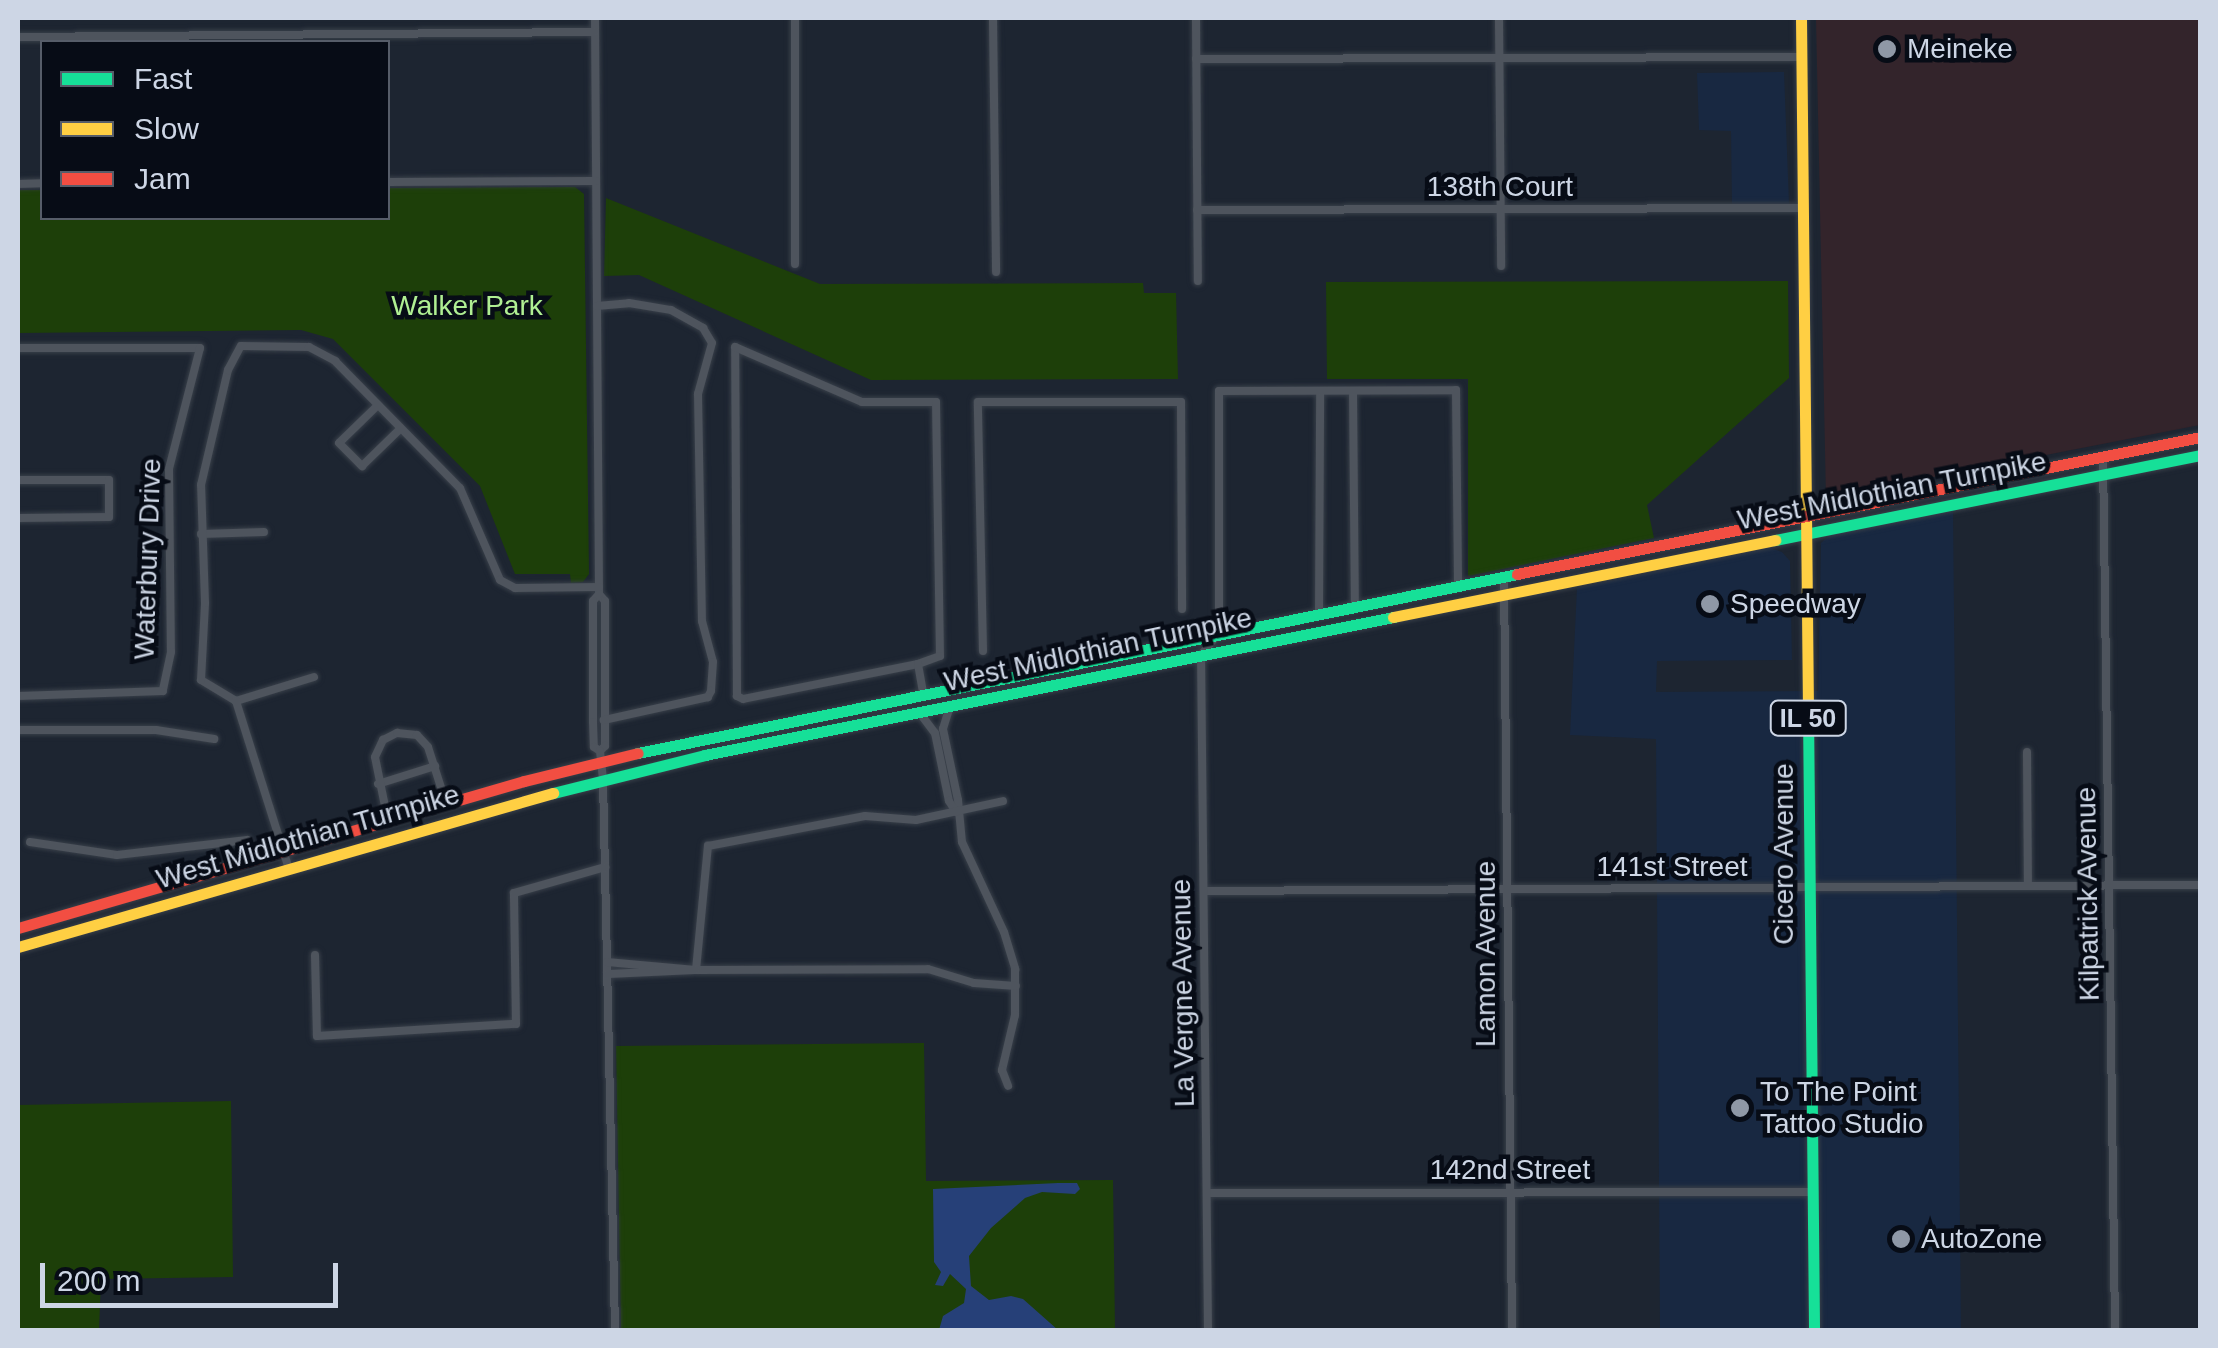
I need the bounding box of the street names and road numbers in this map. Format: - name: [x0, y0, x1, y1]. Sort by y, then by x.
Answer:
- street label: 138th Court: [1427, 170, 1573, 204]
- street label: West Midlothian Turnpike: [1735, 445, 2049, 537]
- street label: Waterbury Drive: [128, 458, 168, 660]
- street label: West Midlothian Turnpike: [941, 601, 1255, 699]
- road number: IL 50: [1768, 698, 1848, 738]
- street label: Cicero Avenue: [1767, 762, 1801, 946]
- street label: West Midlothian Turnpike: [152, 778, 464, 896]
- street label: Kilpatrick Avenue: [2069, 786, 2107, 1002]
- street label: 141st Street: [1597, 850, 1747, 884]
- street label: Lamon Avenue: [1469, 860, 1503, 1048]
- street label: La Vergne Avenue: [1164, 878, 1202, 1108]
- street label: 142nd Street: [1430, 1153, 1590, 1187]

